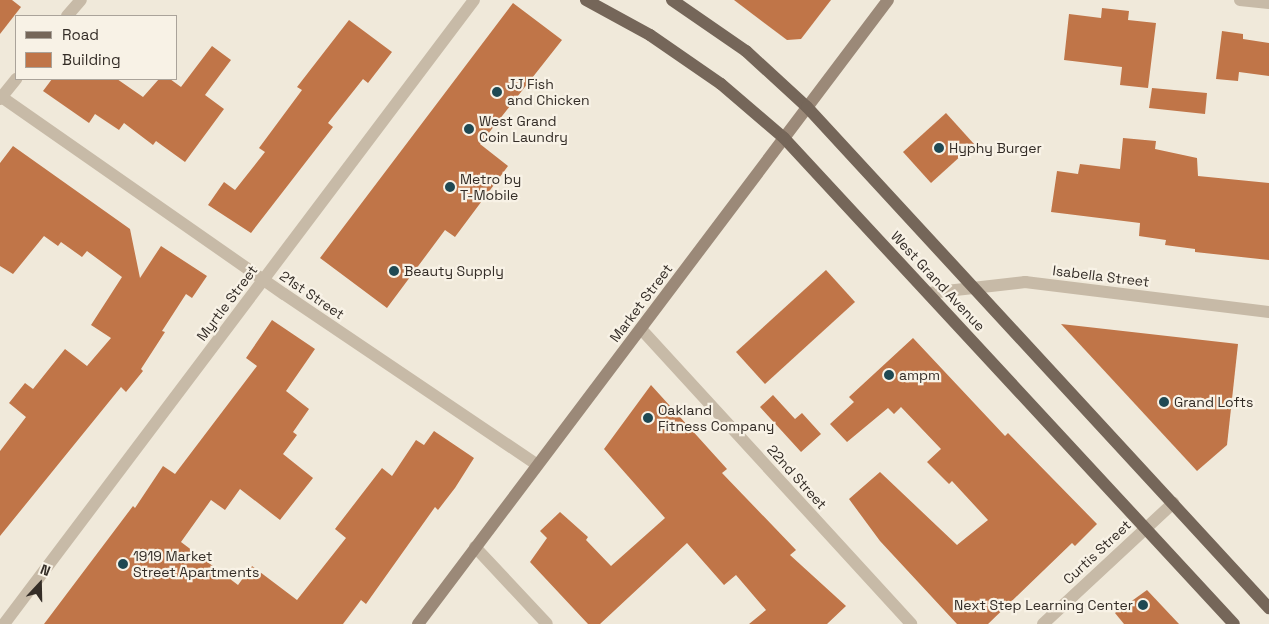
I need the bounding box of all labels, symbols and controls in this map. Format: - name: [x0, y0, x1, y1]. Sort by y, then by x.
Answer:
- legend: [15, 15, 178, 80]
- text: Road: [62, 25, 99, 44]
- text: Building: [62, 50, 121, 69]
- place label: JJ Fish and Chicken: [507, 76, 590, 108]
- marker: JJ Fish and Chicken: [491, 86, 503, 98]
- place label: West Grand Coin Laundry: [479, 113, 568, 146]
- marker: West Grand Coin Laundry: [463, 123, 475, 135]
- place label: Hyphy Burger: [949, 140, 1042, 156]
- marker: Hyphy Burger: [933, 142, 945, 154]
- place label: Metro by T-Mobile: [460, 171, 521, 203]
- marker: Metro by T-Mobile: [444, 181, 456, 193]
- street label: West Grand Avenue: [887, 228, 989, 334]
- street label: Market Street: [606, 261, 676, 345]
- street label: Myrtle Street: [193, 262, 261, 344]
- street label: Isabella Street: [1052, 262, 1150, 290]
- place label: Beauty Supply: [404, 263, 504, 279]
- marker: Beauty Supply: [388, 265, 400, 277]
- street label: 21st Street: [276, 267, 348, 323]
- place label: ampm: [899, 367, 940, 383]
- marker: ampm: [883, 369, 895, 381]
- place label: Grand Lofts: [1174, 394, 1253, 410]
- marker: Grand Lofts: [1158, 396, 1170, 408]
- place label: Oakland Fitness Company: [658, 402, 774, 434]
- marker: Oakland Fitness Company: [642, 412, 654, 424]
- street label: 22nd Street: [764, 441, 830, 513]
- street label: Curtis Street: [1060, 516, 1134, 588]
- place label: 1919 Market Street Apartments: [133, 548, 260, 580]
- marker: 1919 Market Street Apartments: [117, 558, 129, 570]
- north arrow: [15, 559, 65, 609]
- text: N: [38, 560, 53, 580]
- place label: Next Step Learning Center: [954, 597, 1133, 613]
- marker: Next Step Learning Center: [1137, 599, 1149, 611]

